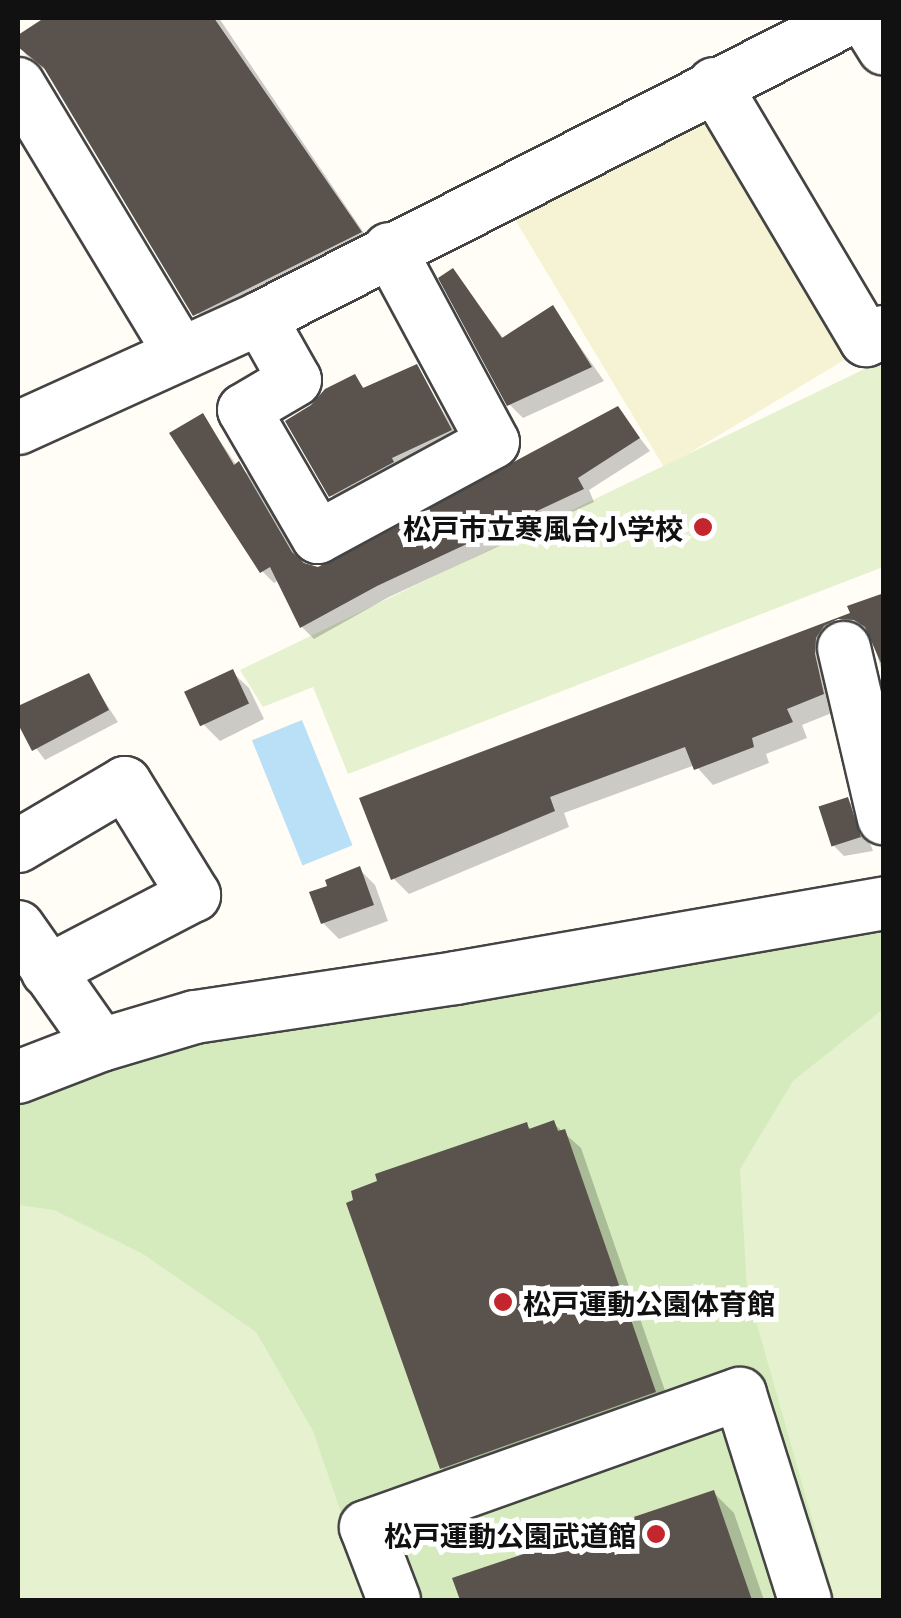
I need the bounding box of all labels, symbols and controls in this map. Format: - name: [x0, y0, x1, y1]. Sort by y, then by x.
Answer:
- place label: 松戸市立寒風台小学校: [403, 510, 683, 544]
- marker: 松戸市立寒風台小学校: [692, 516, 714, 538]
- place label: 松戸運動公園体育館: [523, 1285, 775, 1319]
- marker: 松戸運動公園体育館: [492, 1291, 514, 1313]
- place label: 松戸運動公園武道館: [384, 1517, 636, 1551]
- marker: 松戸運動公園武道館: [645, 1523, 667, 1545]

